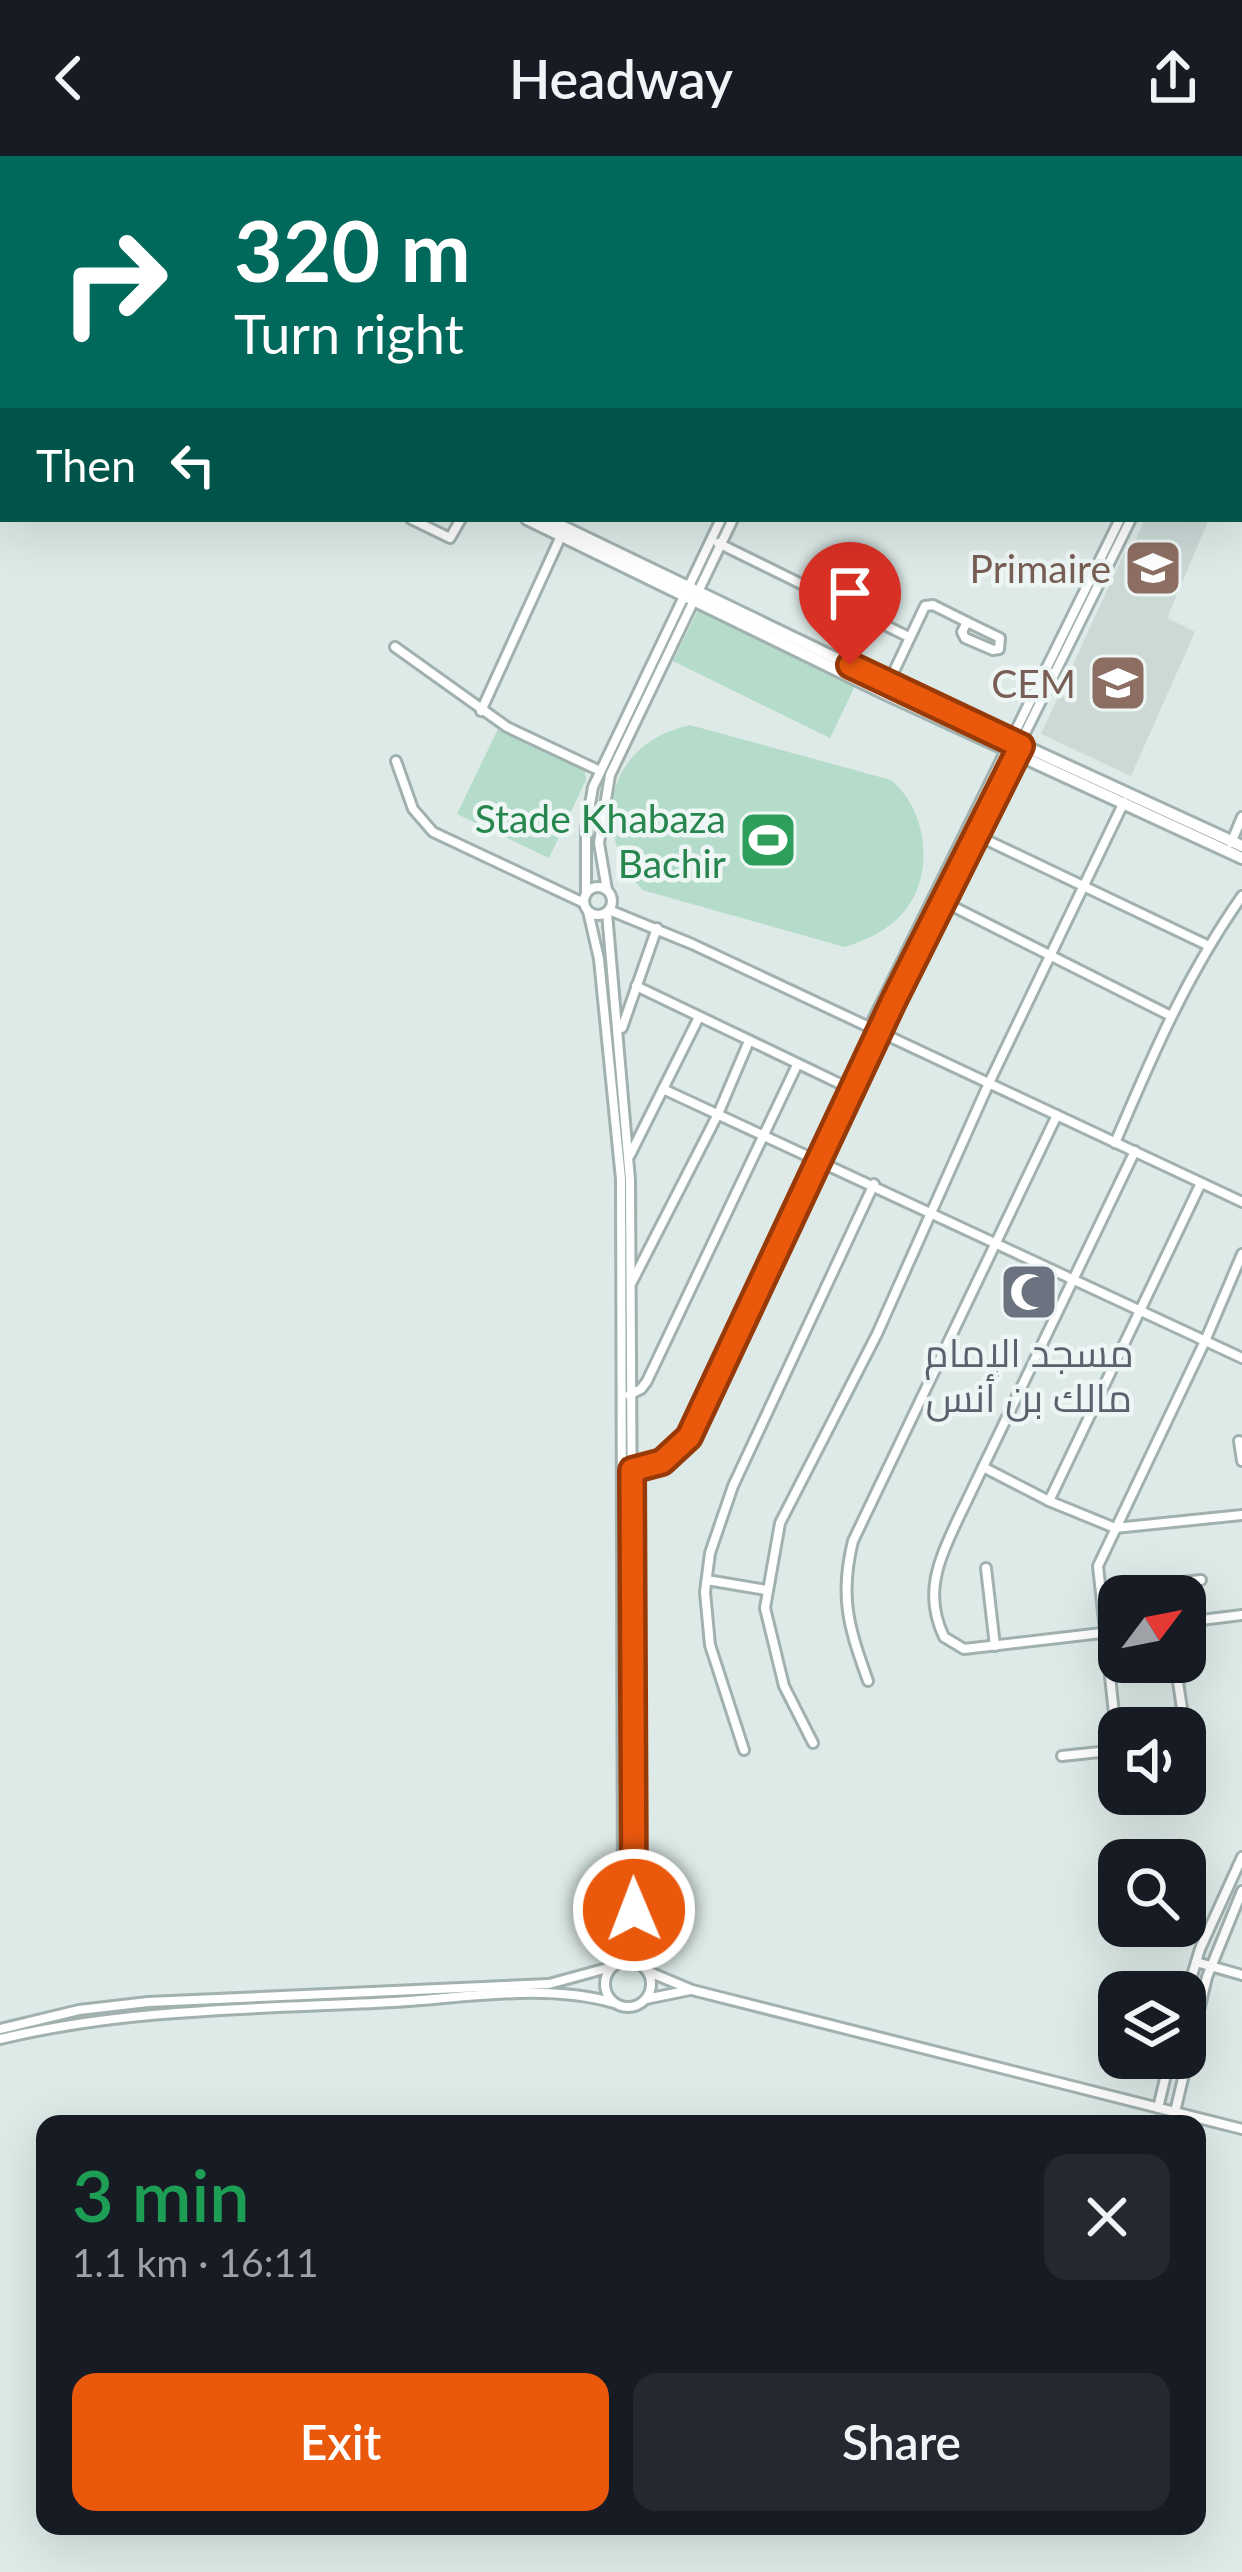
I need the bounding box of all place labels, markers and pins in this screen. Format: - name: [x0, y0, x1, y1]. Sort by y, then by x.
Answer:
- school or university icon: Primaire: [1122, 537, 1184, 599]
- pin: [799, 542, 901, 665]
- place label: Primaire: [970, 545, 1111, 591]
- school or university icon: CEM: [1087, 652, 1149, 714]
- place label: CEM: [991, 660, 1076, 706]
- place label: Stade Khabaza Bachir: [475, 795, 726, 886]
- sports icon: Stade Khabaza Bachir: [737, 809, 799, 871]
- mosque icon: مسجد الإمام مالك بن أنس: [998, 1261, 1060, 1323]
- place label: مسجد الإمام مالك بن أنس: [924, 1329, 1134, 1422]

